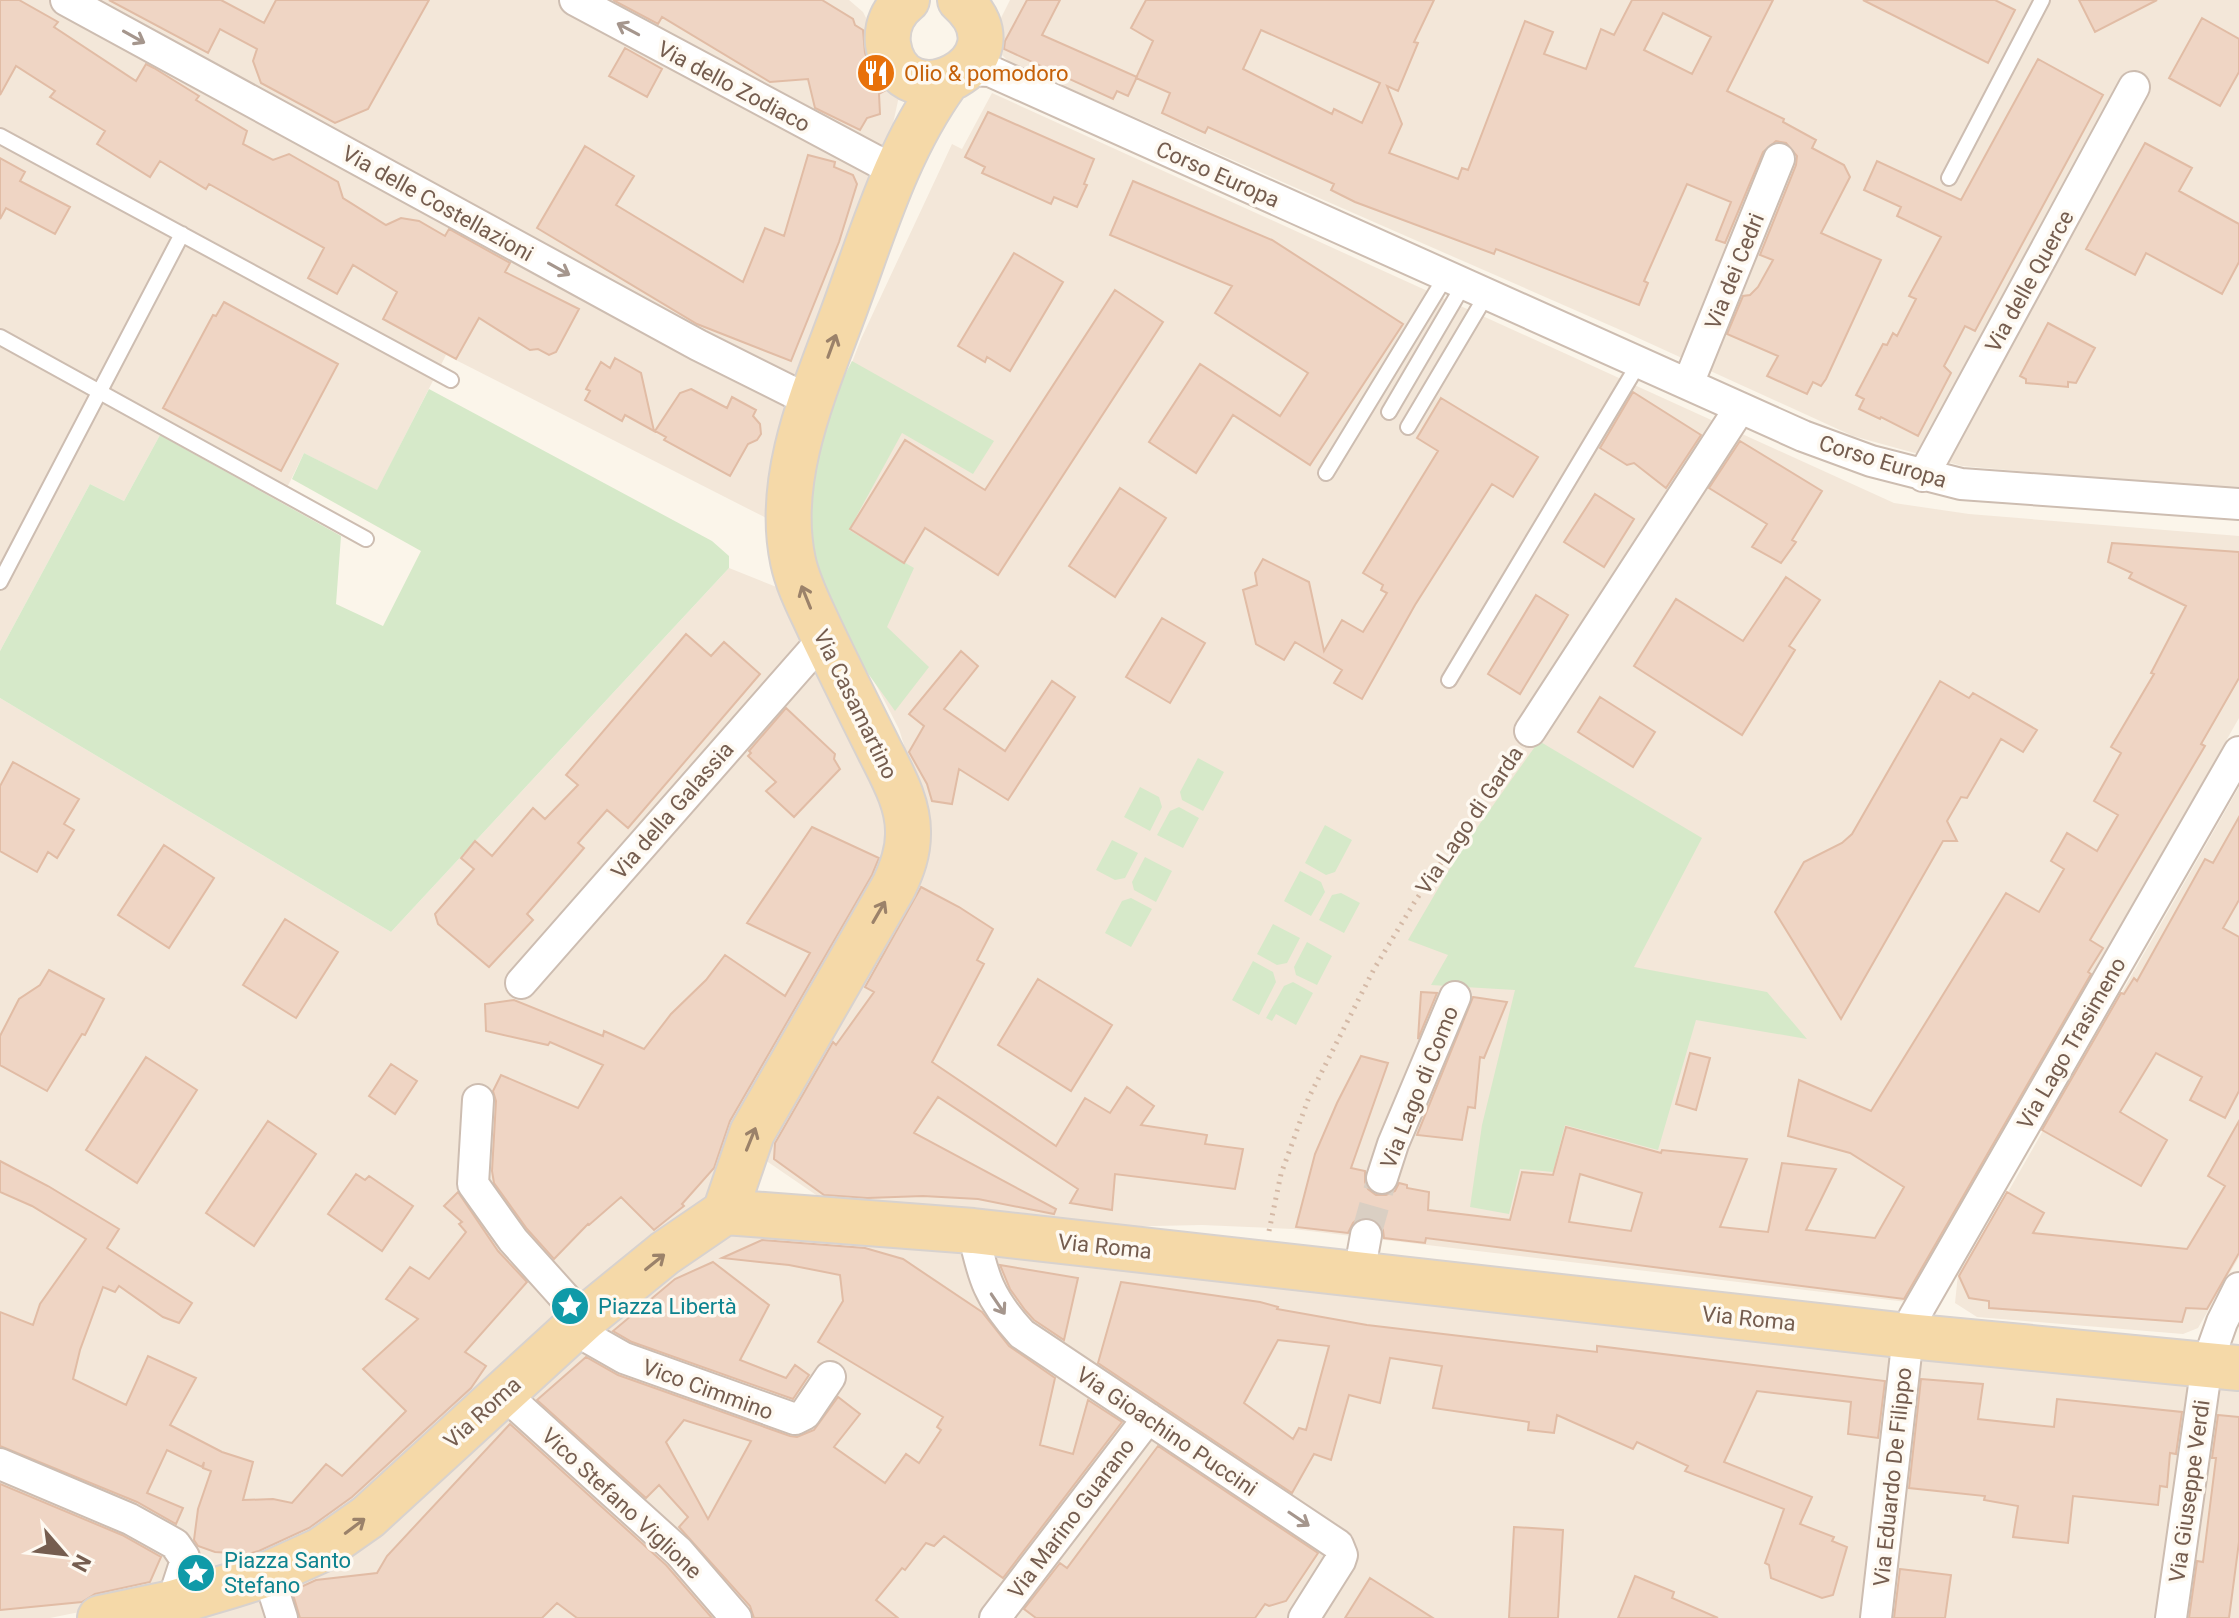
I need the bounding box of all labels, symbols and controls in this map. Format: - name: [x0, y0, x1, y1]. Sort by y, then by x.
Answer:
- one-way arrow: [617, 20, 640, 36]
- one-way arrow: [122, 30, 146, 46]
- street label: Via dello Zodiaco: [653, 36, 814, 137]
- restaurant icon: Olio & pomodoro: [855, 52, 897, 94]
- place label: Olio & pomodoro: [904, 61, 1068, 86]
- street label: Corso Europa: [1152, 136, 1283, 213]
- street label: Via delle Costellazioni: [338, 140, 538, 266]
- street label: Via delle Querce: [1980, 206, 2079, 356]
- street label: Via dei Cedri: [1700, 210, 1769, 333]
- one-way arrow: [547, 262, 571, 277]
- one-way arrow: [825, 334, 840, 359]
- street label: Corso Europa: [1816, 430, 1950, 493]
- one-way arrow: [798, 586, 812, 610]
- street label: Via Casamartino: [809, 626, 902, 783]
- street label: Via della Galassia: [606, 737, 739, 884]
- street label: Via Lago di Garda: [1411, 742, 1528, 899]
- one-way arrow: [872, 901, 887, 925]
- street label: Via Lago Trasimeno: [2012, 953, 2131, 1134]
- street label: Via Lago di Como: [1375, 1002, 1463, 1172]
- one-way arrow: [745, 1127, 760, 1152]
- street label: Via Roma: [1057, 1229, 1153, 1264]
- one-way arrow: [644, 1253, 665, 1270]
- place icon: Piazza Libertà: [549, 1285, 591, 1327]
- one-way arrow: [990, 1292, 1006, 1314]
- place label: Piazza Libertà: [598, 1294, 737, 1319]
- street label: Via Roma: [1701, 1301, 1797, 1336]
- street label: Vico Cimmino: [639, 1354, 777, 1425]
- street label: Via Gioachino Puccini: [1072, 1362, 1262, 1501]
- street label: Via Eduardo De Filippo: [1869, 1366, 1916, 1588]
- street label: Via Roma: [439, 1372, 526, 1453]
- street label: Via Giuseppe Verdi: [2164, 1398, 2215, 1584]
- street label: Vico Stefano Viglione: [537, 1423, 707, 1584]
- street label: Via Marino Guarano: [1003, 1433, 1140, 1603]
- one-way arrow: [1288, 1511, 1310, 1527]
- north arrow: [24, 1514, 104, 1594]
- one-way arrow: [344, 1518, 365, 1535]
- place label: Piazza Santo Stefano: [224, 1548, 351, 1598]
- text: N: [67, 1550, 96, 1576]
- place icon: Piazza Santo Stefano: [175, 1552, 217, 1594]

